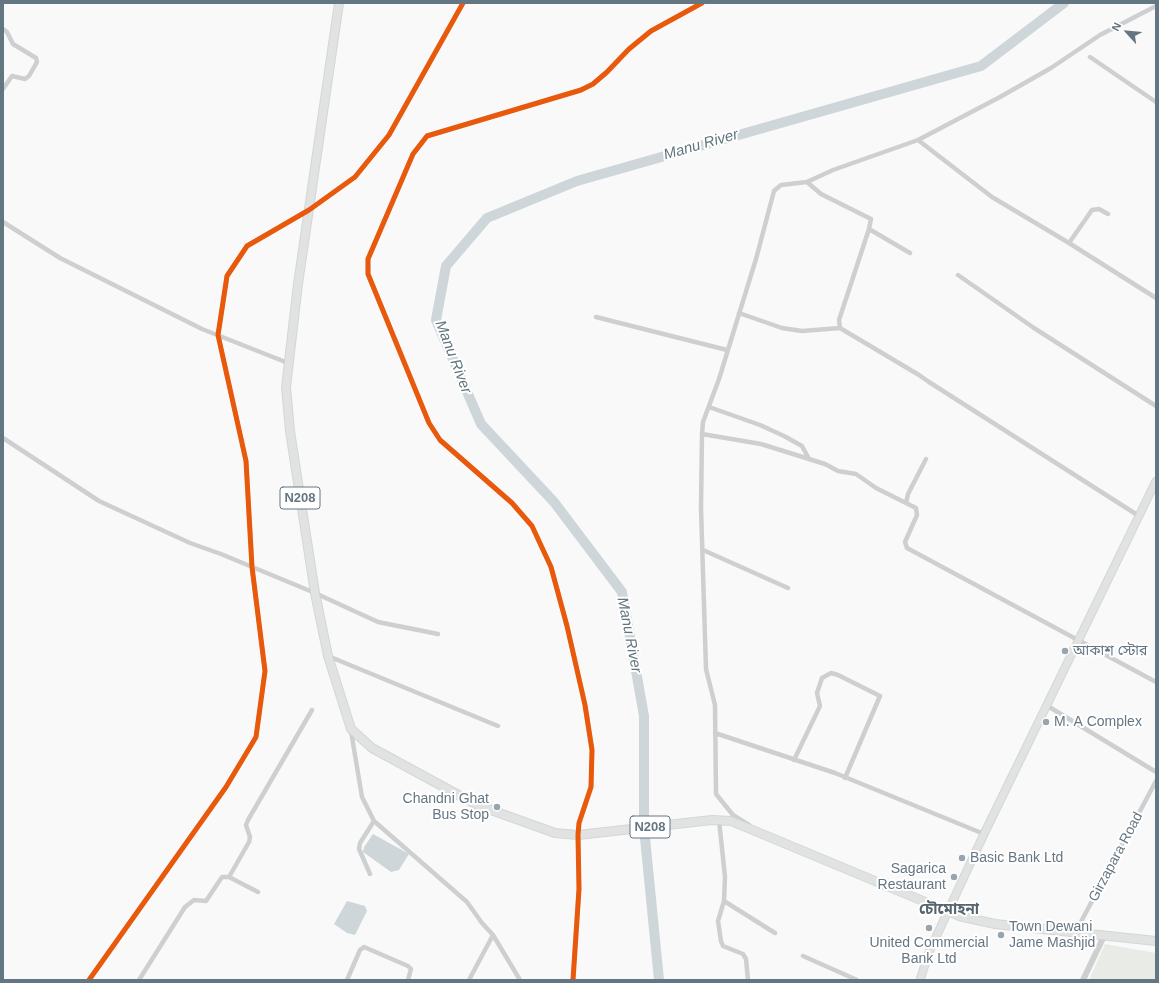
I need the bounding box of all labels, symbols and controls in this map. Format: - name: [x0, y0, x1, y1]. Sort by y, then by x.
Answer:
- north arrow: [1107, 12, 1147, 52]
- text: N: [1109, 20, 1123, 33]
- water label: Manu River: [662, 126, 740, 164]
- water label: Manu River: [431, 318, 475, 396]
- road number: N208: [280, 487, 320, 509]
- water label: Manu River: [613, 596, 645, 674]
- place label: আকাশ স্টোর: [1073, 643, 1147, 659]
- marker: আকাশ স্টোর: [1060, 646, 1070, 656]
- place label: M. A Complex: [1054, 714, 1142, 730]
- marker: M. A Complex: [1041, 717, 1051, 727]
- place label: Chandni Ghat Bus Stop: [403, 791, 489, 824]
- marker: Chandni Ghat Bus Stop: [492, 802, 502, 812]
- street label: Girzapara Road: [1085, 809, 1147, 905]
- road number: N208: [630, 816, 670, 838]
- place label: Basic Bank Ltd: [970, 850, 1063, 866]
- marker: Basic Bank Ltd: [957, 853, 967, 863]
- place label: Sagarica Restaurant: [878, 861, 946, 894]
- marker: Sagarica Restaurant: [949, 872, 959, 882]
- district label: চৌমোহনা: [919, 901, 979, 919]
- place label: Town Dewani Jame Mashjid: [1009, 919, 1095, 952]
- marker: United Commercial Bank Ltd: [924, 923, 934, 933]
- marker: Town Dewani Jame Mashjid: [996, 930, 1006, 940]
- place label: United Commercial Bank Ltd: [869, 935, 989, 968]

